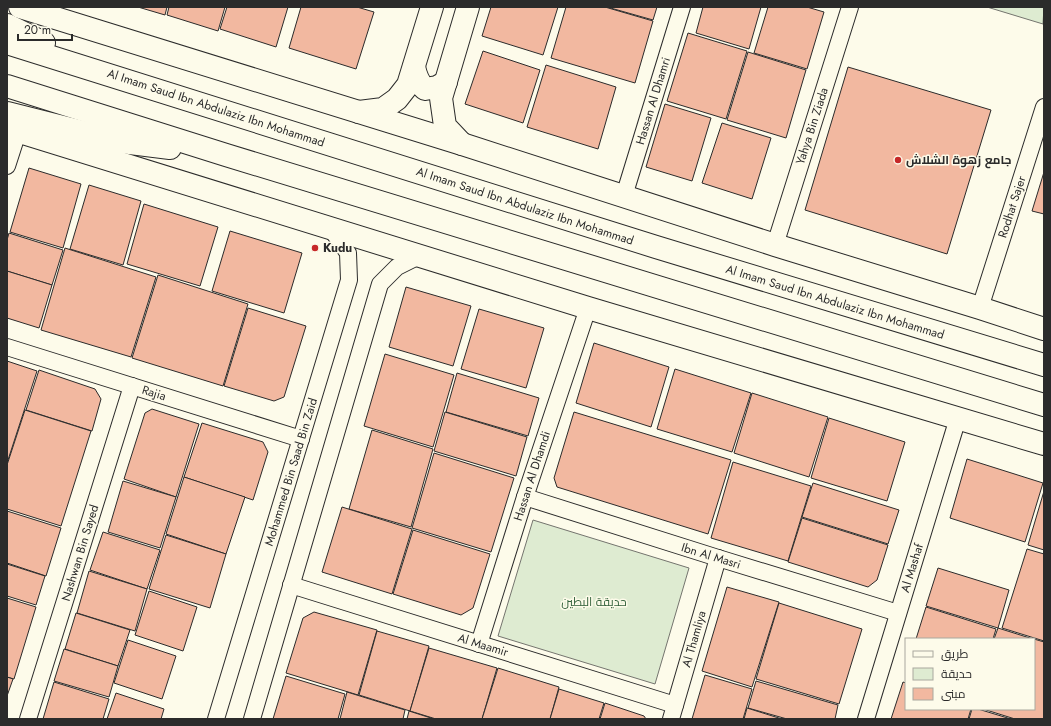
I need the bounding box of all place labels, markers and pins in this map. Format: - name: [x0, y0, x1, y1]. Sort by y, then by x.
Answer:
- place label: جامع زهوة الشلاش: [906, 151, 1012, 169]
- marker: جامع زهوة الشلاش: [893, 155, 903, 165]
- place label: Kudu: [323, 239, 352, 257]
- marker: Kudu: [310, 243, 320, 253]

